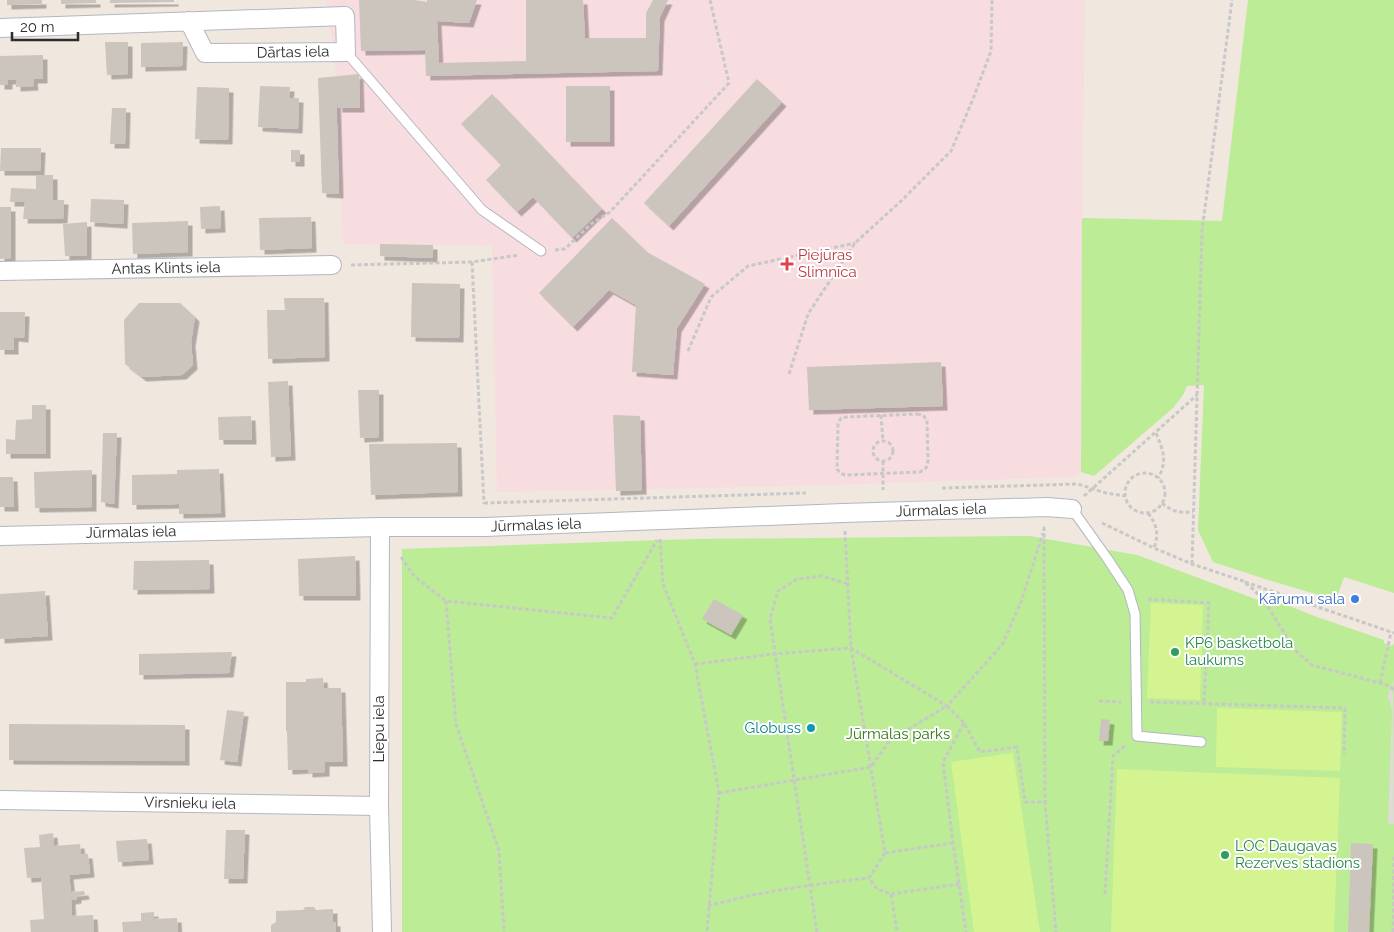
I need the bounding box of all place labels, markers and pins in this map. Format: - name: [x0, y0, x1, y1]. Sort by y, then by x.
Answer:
- place label: Piejūras Slimnīca: [798, 246, 857, 281]
- marker: Piejūras Slimnīca: [780, 257, 794, 271]
- place label: Kārumu sala: [1259, 590, 1345, 608]
- marker: Kārumu sala: [1349, 593, 1361, 605]
- place label: KP6 basketbola laukums: [1185, 634, 1293, 669]
- marker: KP6 basketbola laukums: [1169, 646, 1181, 658]
- place label: Globuss: [745, 719, 801, 737]
- marker: Globuss: [805, 722, 817, 734]
- place label: LOC Daugavas Rezerves stadions: [1235, 837, 1360, 872]
- marker: LOC Daugavas Rezerves stadions: [1219, 849, 1231, 861]

